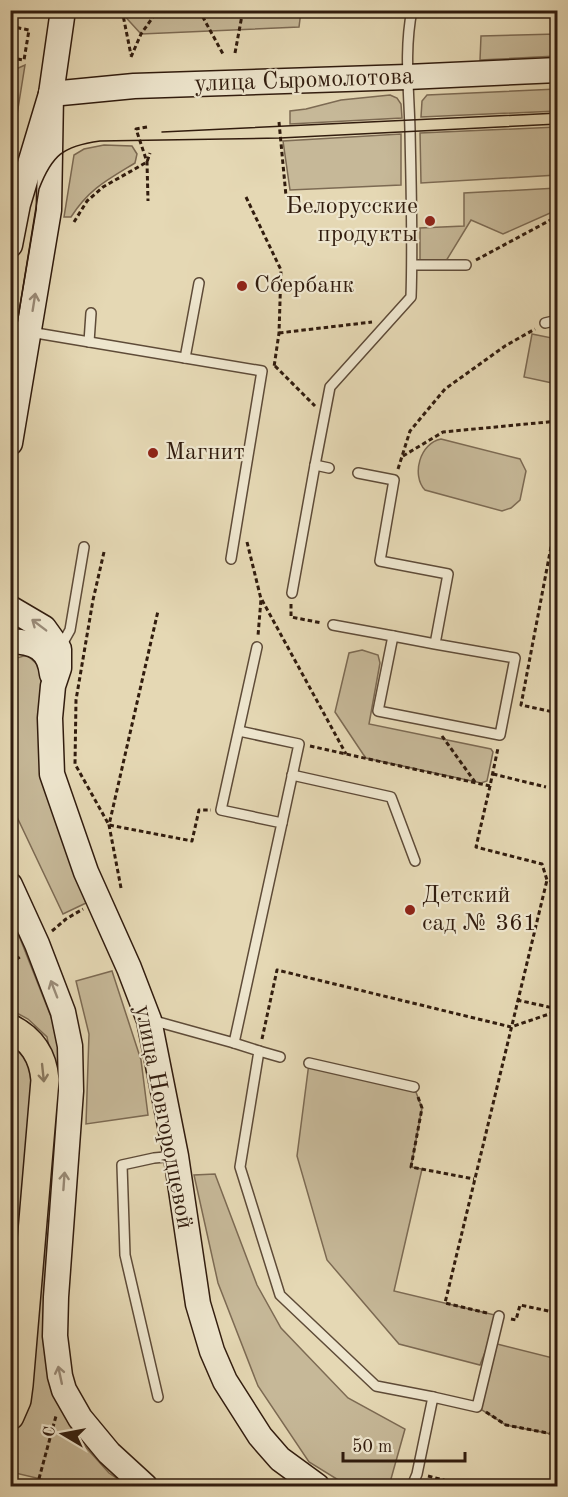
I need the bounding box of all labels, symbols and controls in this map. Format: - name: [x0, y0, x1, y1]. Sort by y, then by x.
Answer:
- street label: улица Сыромолотова: [194, 65, 414, 97]
- place label: Белорусские продукты: [286, 195, 418, 247]
- marker: Белорусские продукты: [423, 214, 437, 228]
- place label: Сбербанк: [254, 274, 354, 298]
- marker: Сбербанк: [235, 279, 249, 293]
- one-way arrow: [29, 293, 40, 313]
- place label: Магнит: [165, 441, 245, 465]
- marker: Магнит: [146, 446, 160, 460]
- one-way arrow: [31, 618, 47, 631]
- place label: Детский сад № 361: [422, 884, 537, 936]
- marker: Детский сад № 361: [403, 903, 417, 917]
- one-way arrow: [48, 980, 59, 998]
- street label: улица Новгородцевой: [130, 1003, 196, 1231]
- one-way arrow: [38, 1062, 49, 1082]
- one-way arrow: [59, 1171, 70, 1191]
- one-way arrow: [54, 1366, 65, 1385]
- north arrow: [33, 1404, 93, 1464]
- text: С: [41, 1425, 59, 1438]
- scale bar: [343, 1425, 464, 1463]
- text: 50 m: [352, 1438, 392, 1456]

